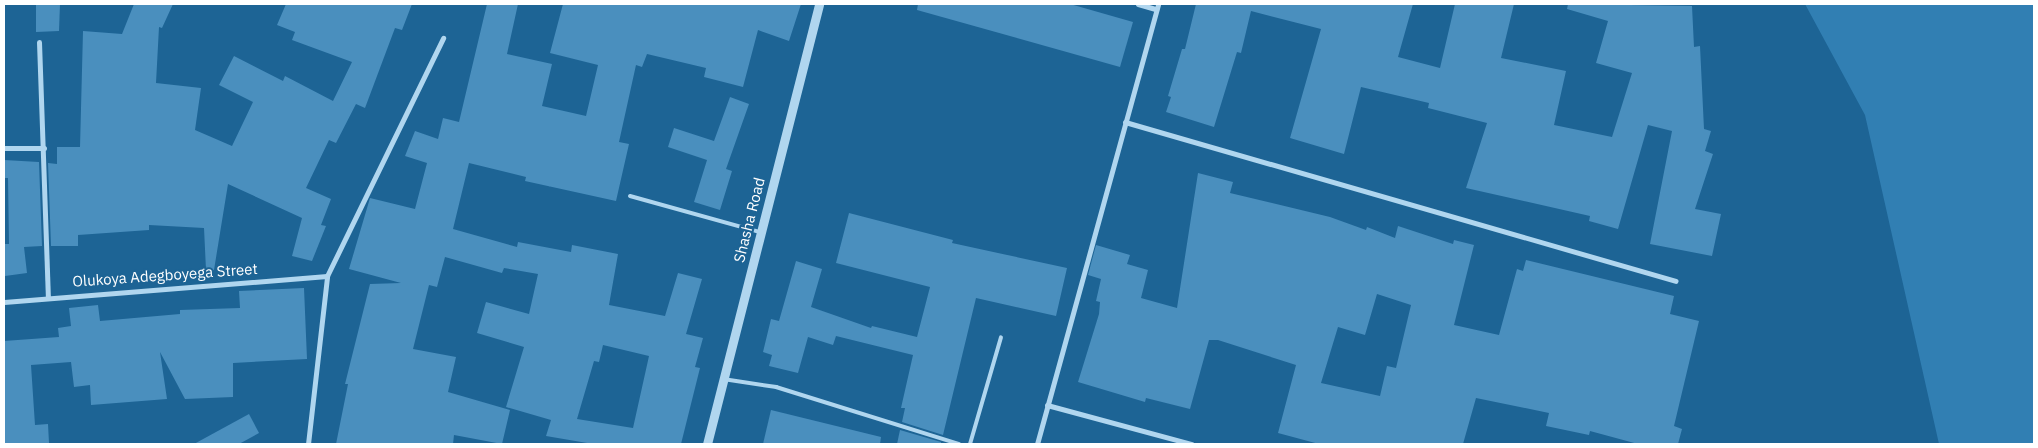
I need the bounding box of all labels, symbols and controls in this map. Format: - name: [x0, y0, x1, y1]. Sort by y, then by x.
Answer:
- street label: Shasha Road: [730, 176, 768, 264]
- street label: Olukoya Adegboyega Street: [72, 260, 258, 290]

